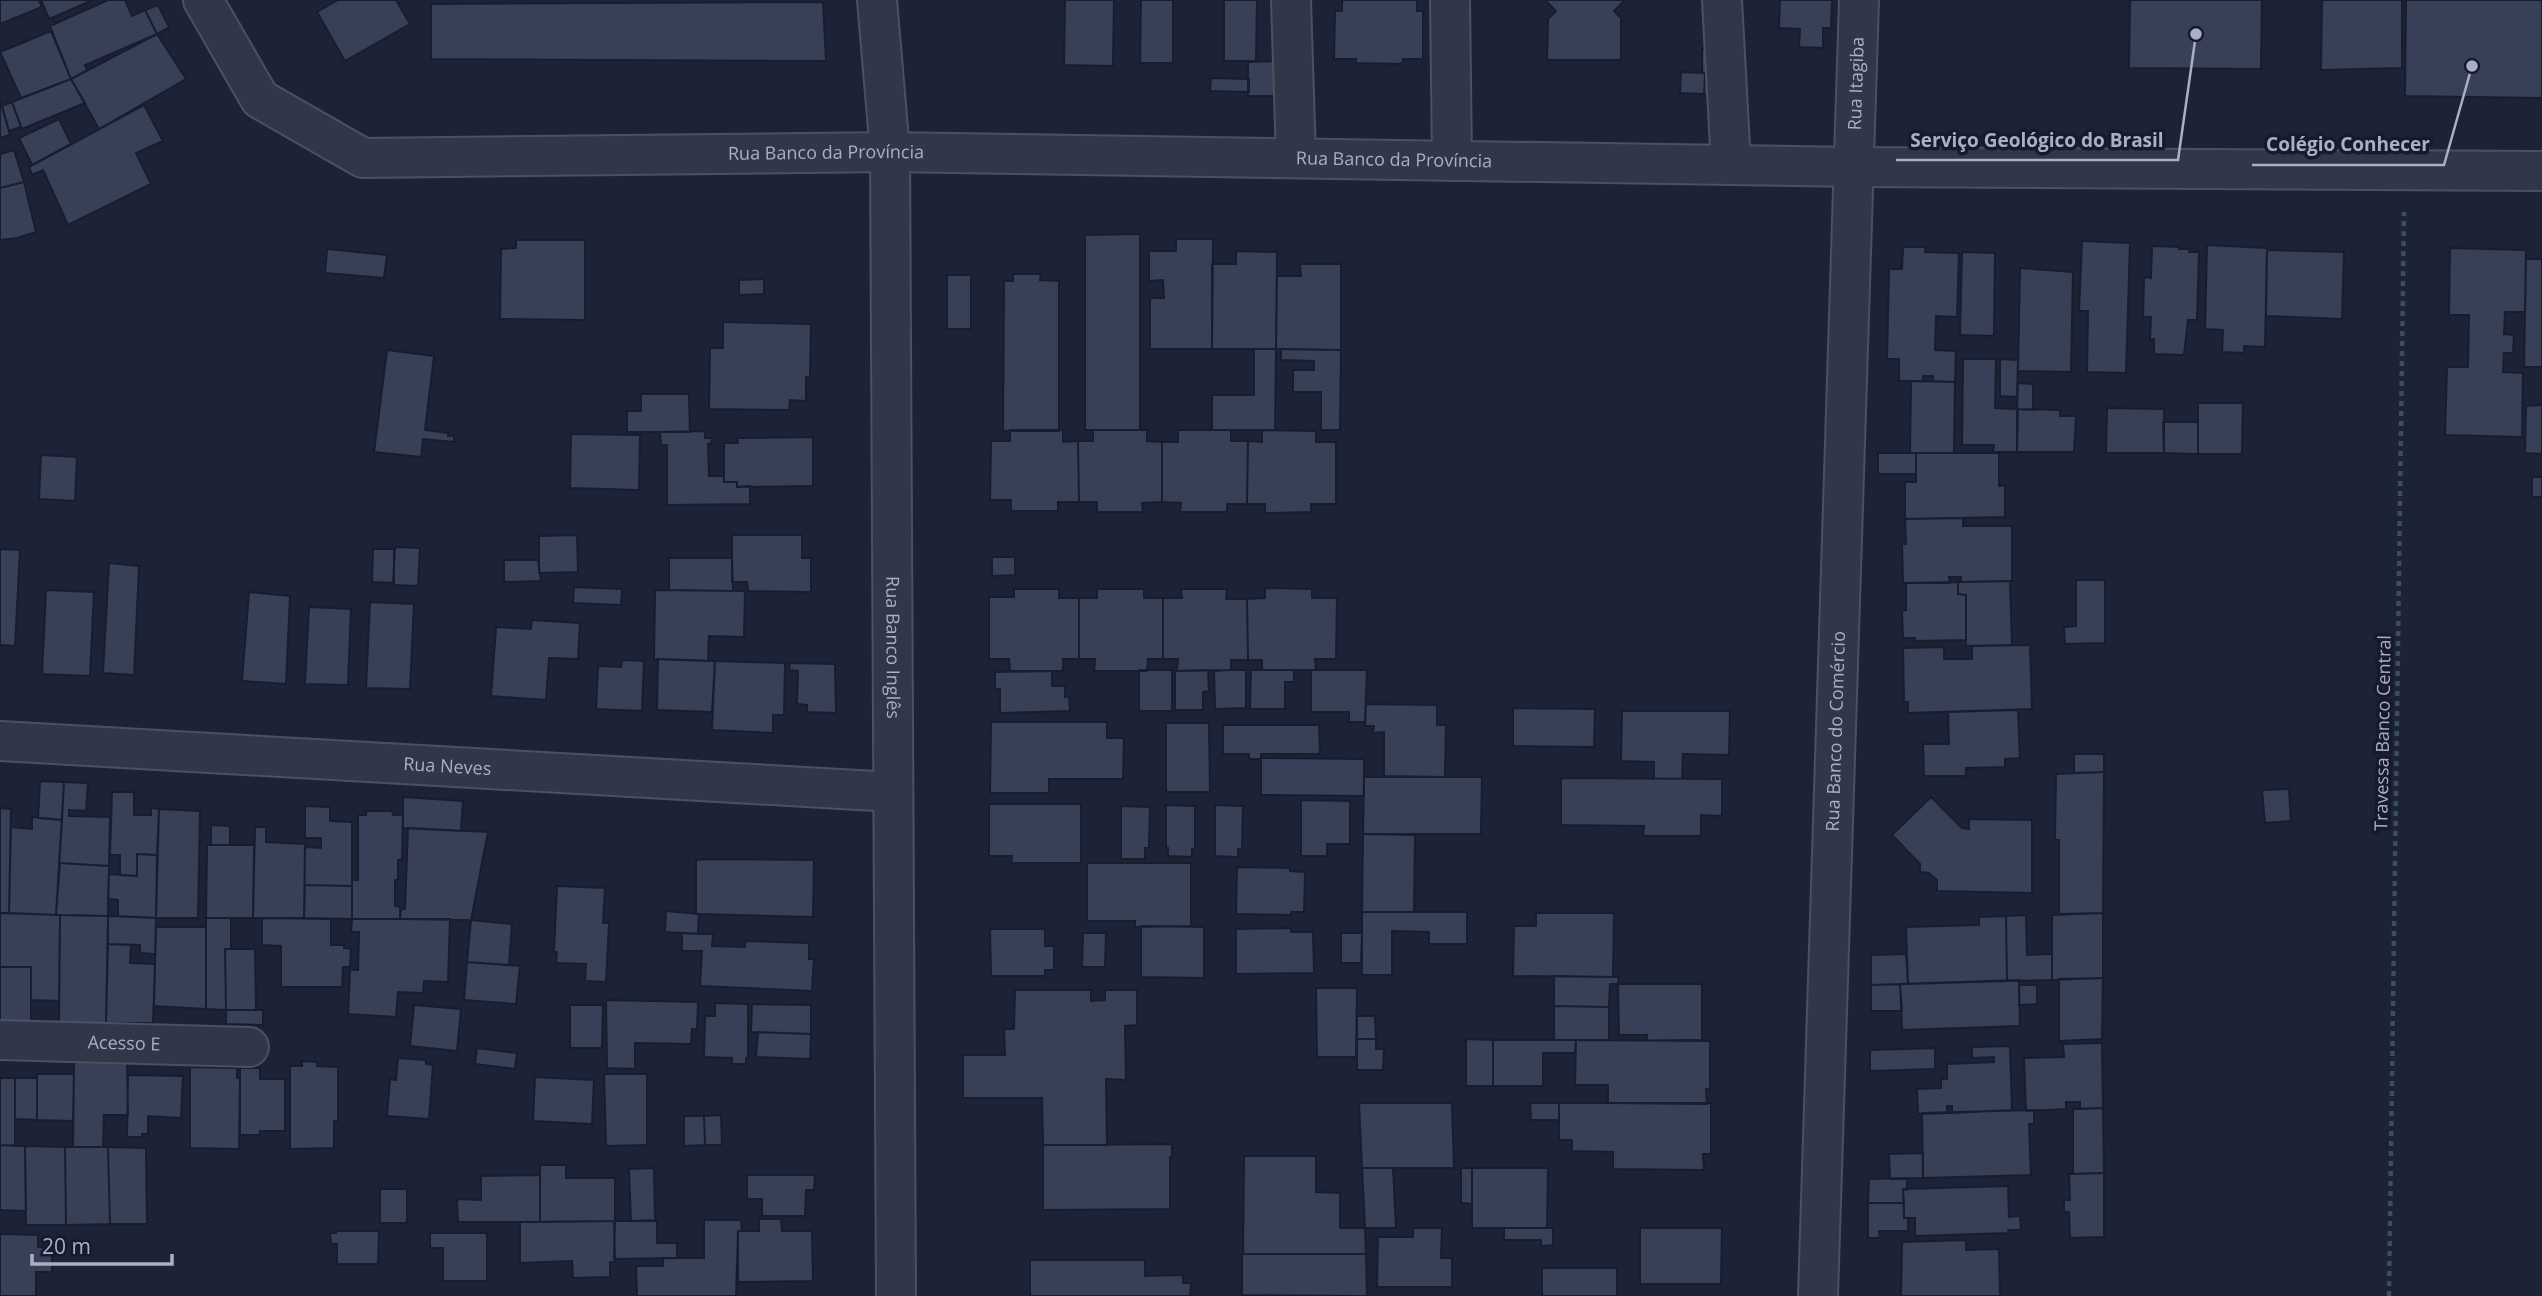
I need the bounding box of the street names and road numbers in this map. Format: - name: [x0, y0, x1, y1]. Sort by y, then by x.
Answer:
- street label: Rua Itagiba: [1842, 36, 1869, 131]
- street label: Rua Banco da Província: [728, 139, 924, 165]
- street label: Rua Banco da Província: [1296, 145, 1492, 172]
- street label: Rua Banco Inglês: [881, 576, 906, 719]
- street label: Rua Banco do Comércio: [1820, 631, 1850, 832]
- street label: Travessa Banco Central: [2368, 635, 2396, 831]
- street label: Rua Neves: [403, 751, 492, 780]
- street label: Acesso E: [87, 1029, 161, 1056]

